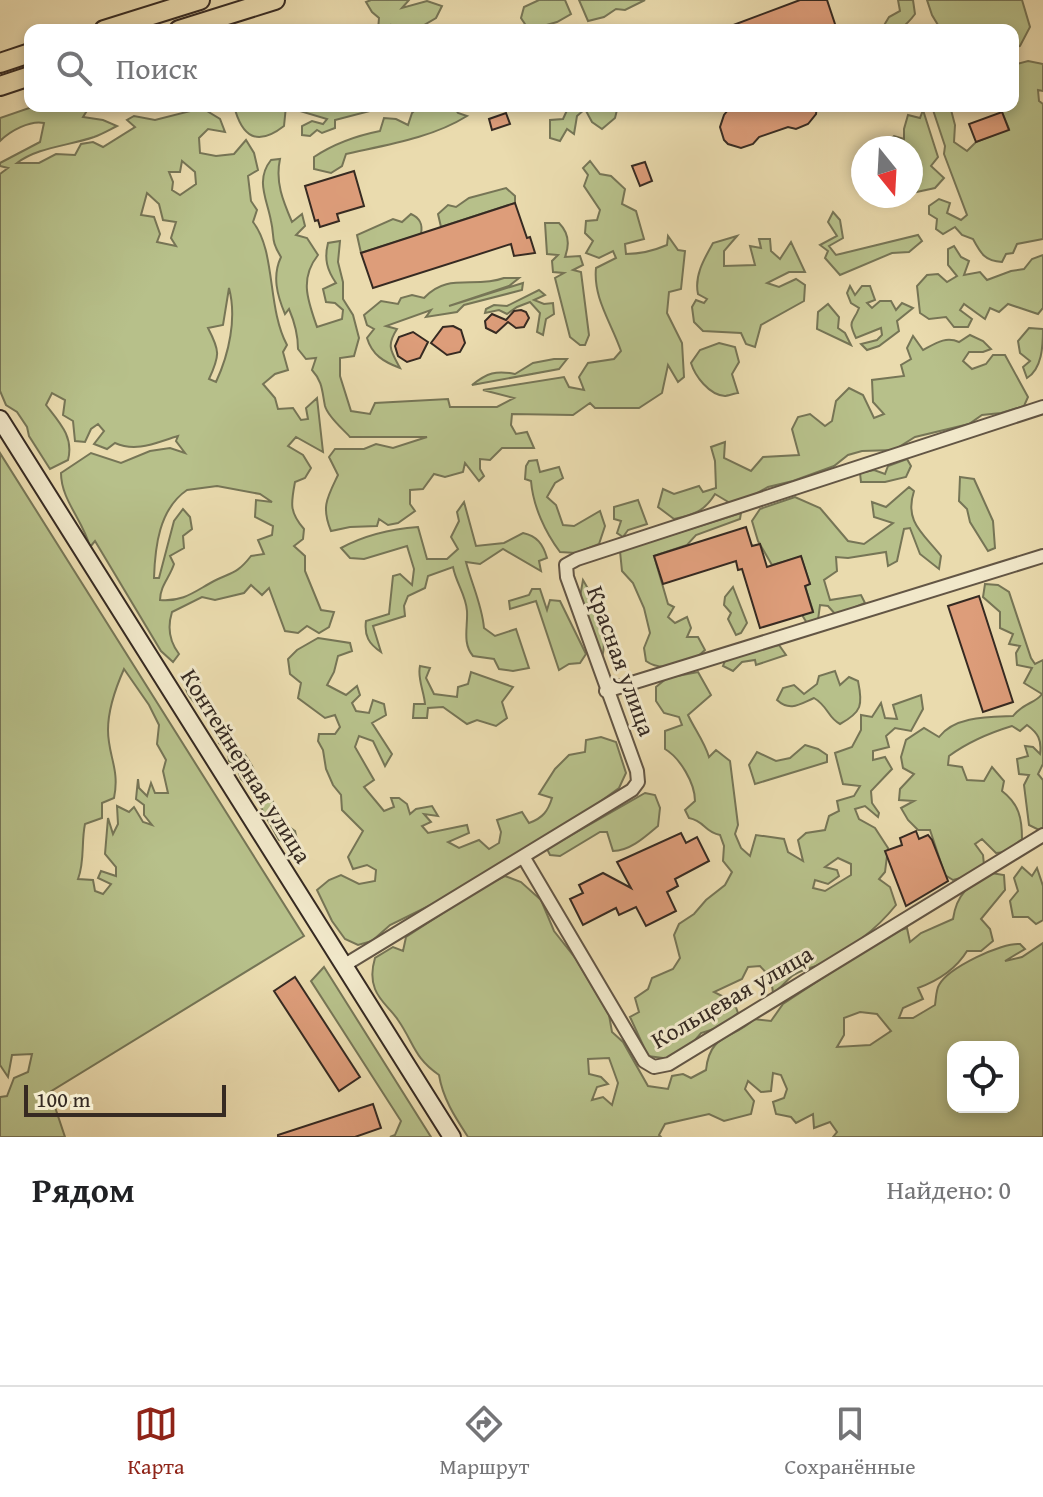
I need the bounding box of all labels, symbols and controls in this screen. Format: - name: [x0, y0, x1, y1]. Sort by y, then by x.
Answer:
- search box: [24, 24, 1019, 112]
- icon: search: [52, 46, 96, 90]
- text: Поиск: [116, 46, 198, 90]
- north arrow: [851, 136, 923, 208]
- street label: Красная улица: [578, 581, 665, 741]
- street label: Контейнерная улица: [172, 662, 321, 870]
- street label: Кольцевая улица: [644, 936, 820, 1057]
- map controls: [947, 1041, 1019, 1113]
- button: locate: [947, 1041, 1019, 1113]
- scale bar: [24, 1081, 226, 1117]
- text: 100 m: [36, 1083, 91, 1115]
- text: Рядом: [32, 1165, 135, 1214]
- text: Найдено: 0: [887, 1170, 1011, 1209]
- tab: Карта: [127, 1402, 184, 1482]
- tab: Маршрут: [439, 1402, 529, 1482]
- tab: Сохранённые: [784, 1402, 915, 1482]

